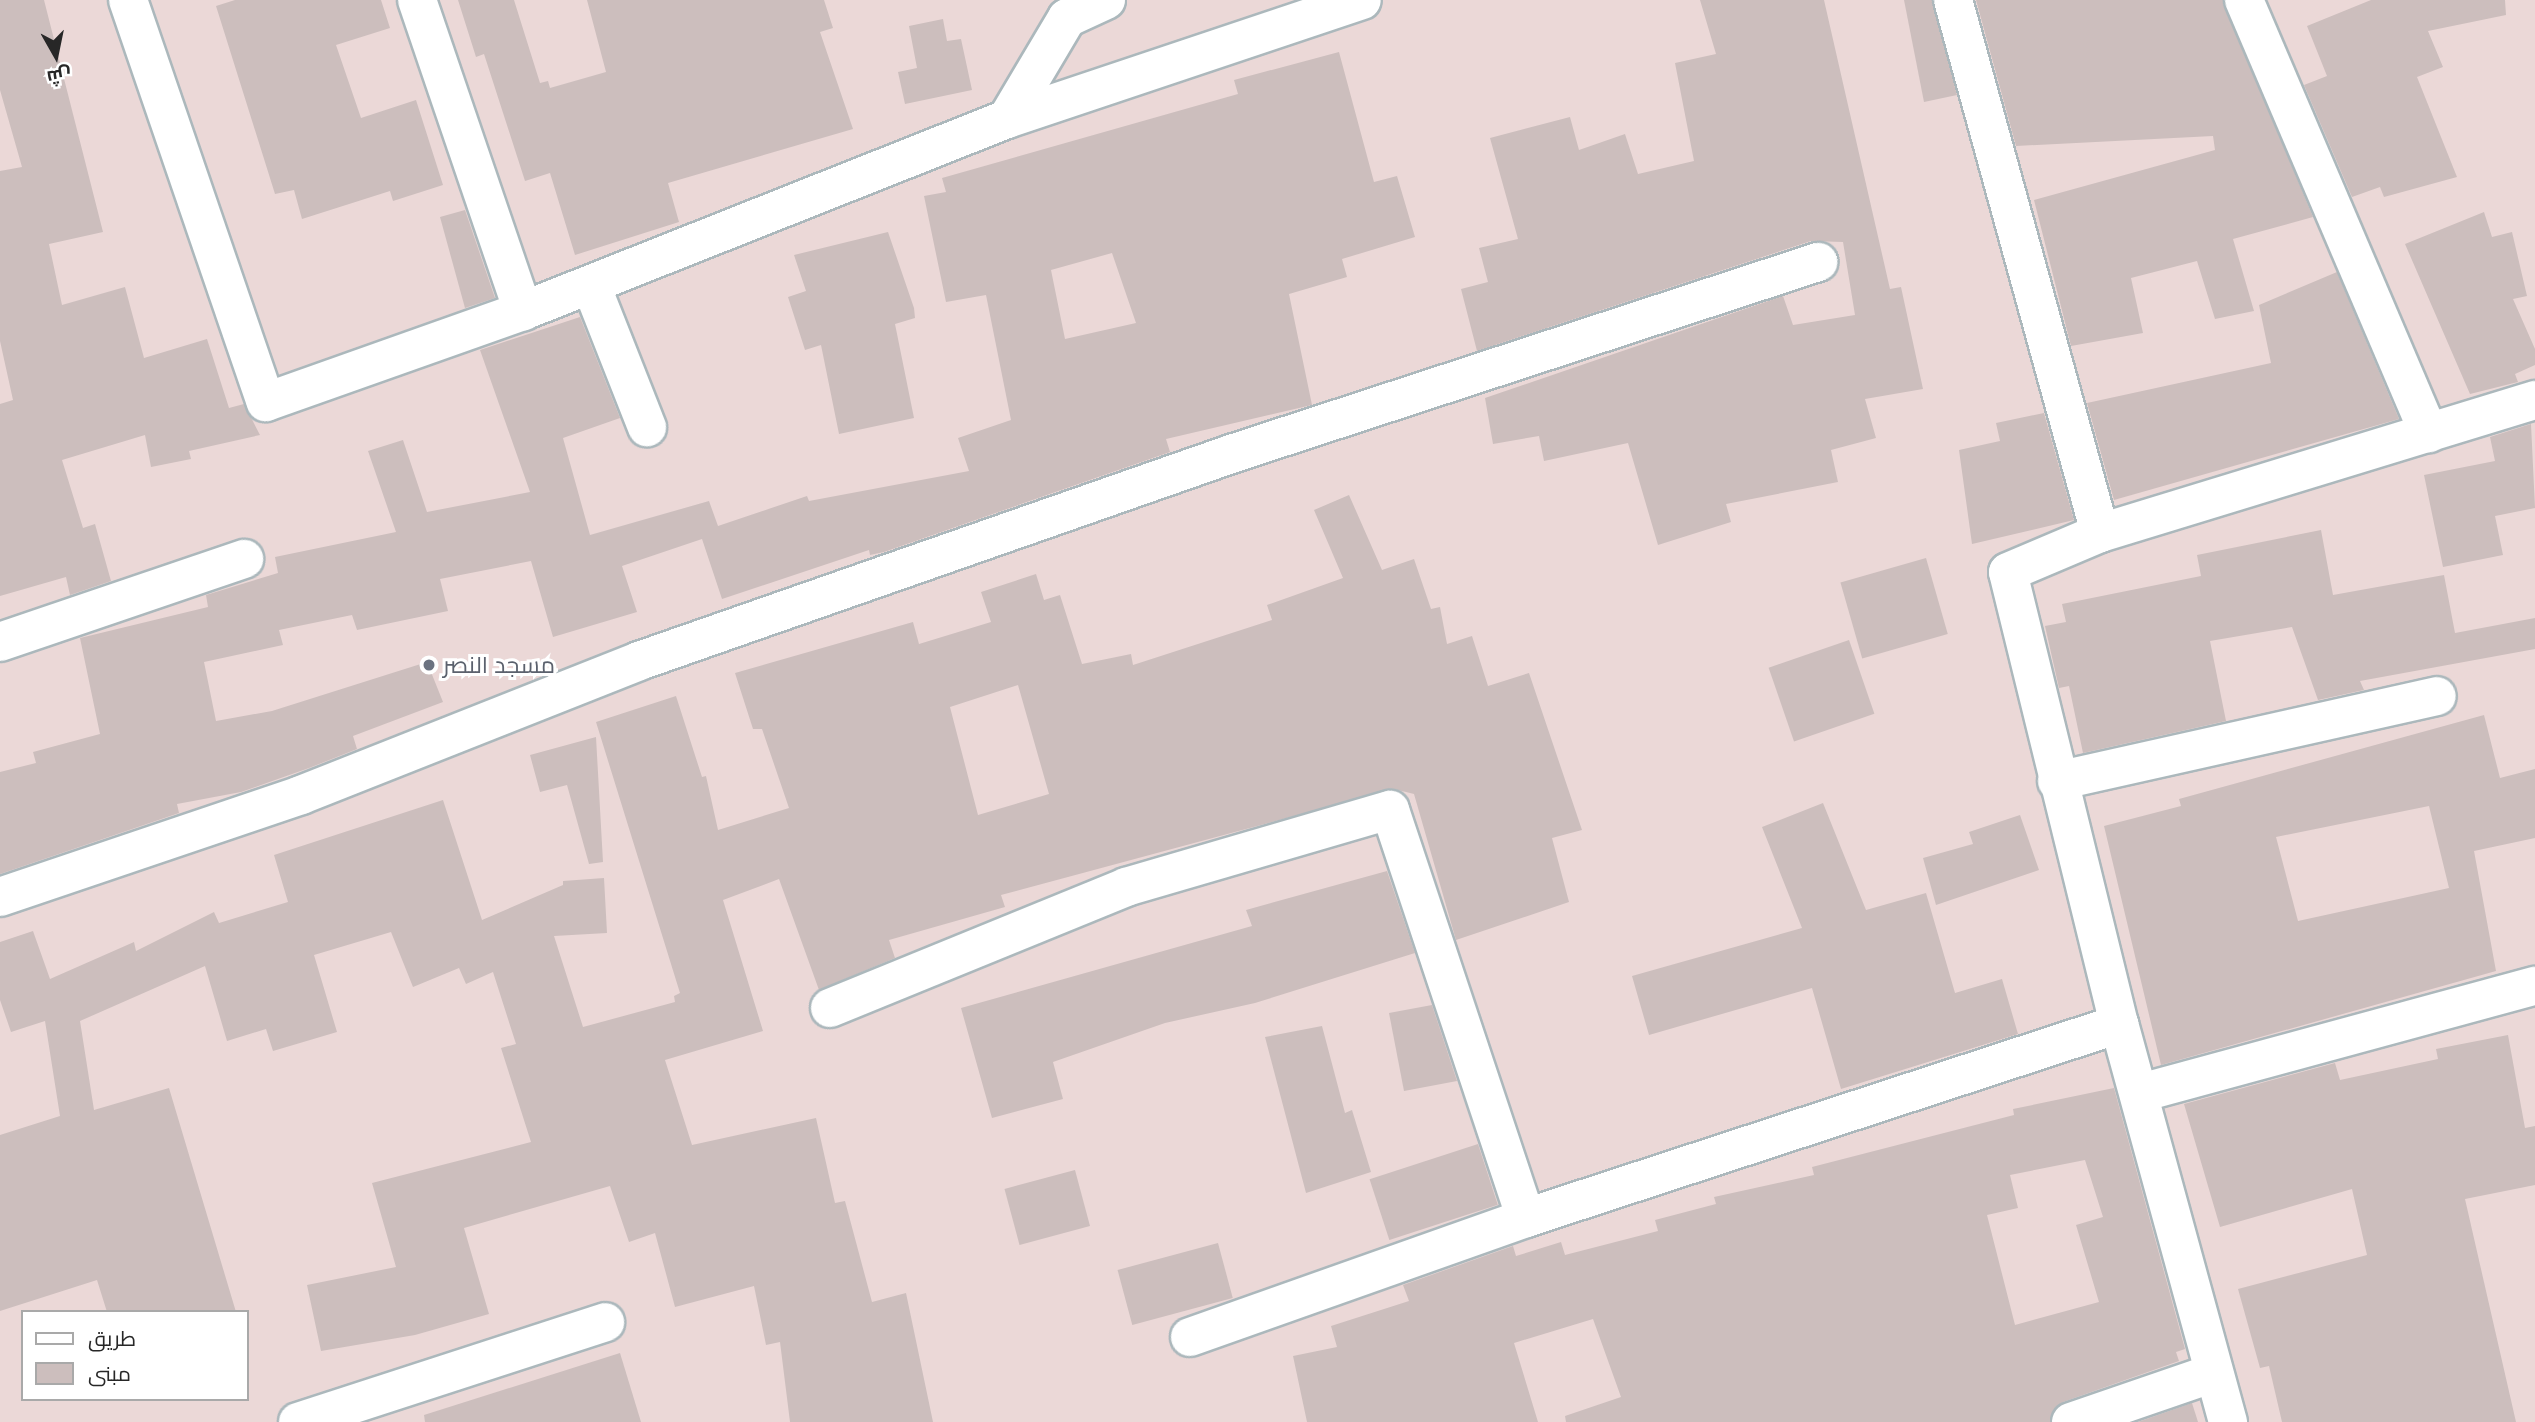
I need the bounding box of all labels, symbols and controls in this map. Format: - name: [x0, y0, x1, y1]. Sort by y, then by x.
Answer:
- north arrow: [21, 21, 91, 91]
- text: ش: [45, 63, 73, 91]
- place label: مسجد النصر: [443, 651, 555, 679]
- marker: مسجد النصر: [421, 657, 437, 673]
- legend: [21, 1310, 248, 1401]
- text: طريق: [88, 1325, 136, 1351]
- text: مبنى: [88, 1360, 131, 1386]

